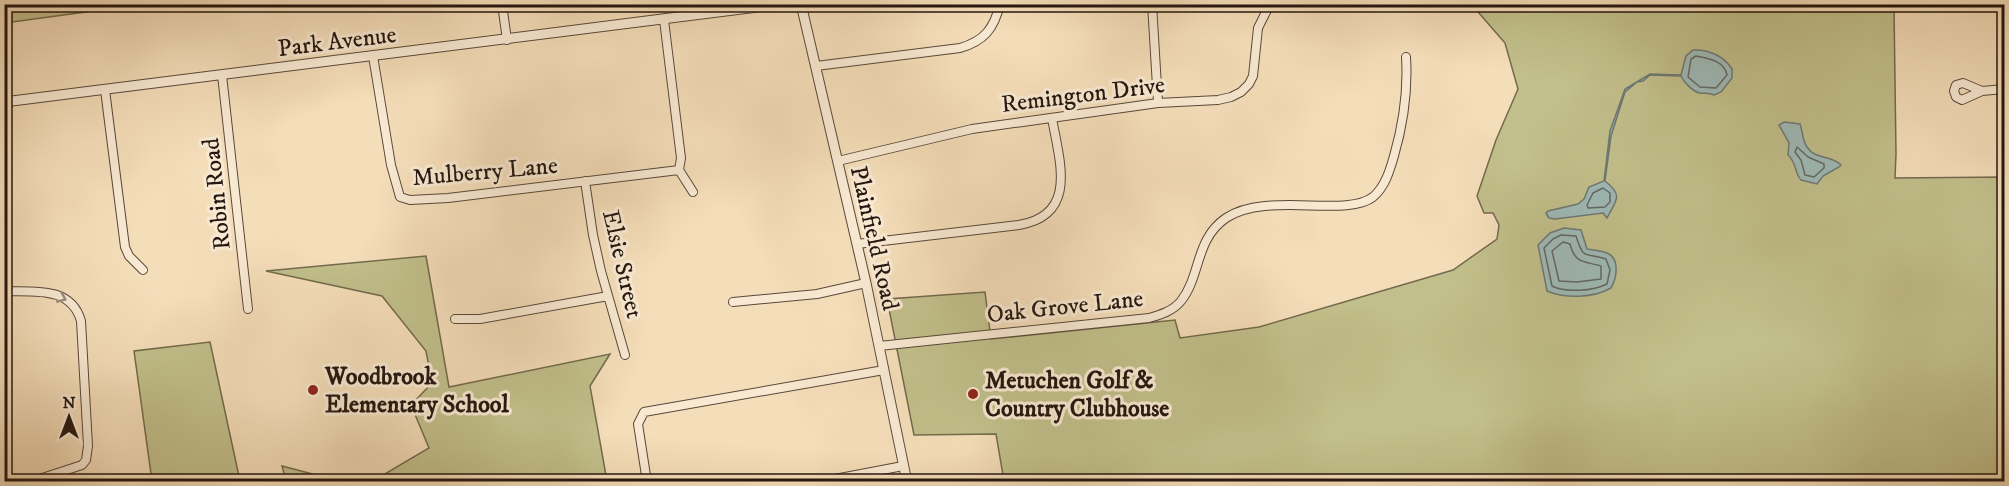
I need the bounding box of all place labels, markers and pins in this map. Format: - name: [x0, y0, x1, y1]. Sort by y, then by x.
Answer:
- place label: Woodbrook Elementary School: [324, 362, 509, 420]
- place label: Metuchen Golf & Country Clubhouse: [985, 366, 1169, 424]
- marker: Woodbrook Elementary School: [306, 383, 320, 397]
- marker: Metuchen Golf & Country Clubhouse: [966, 387, 980, 401]

